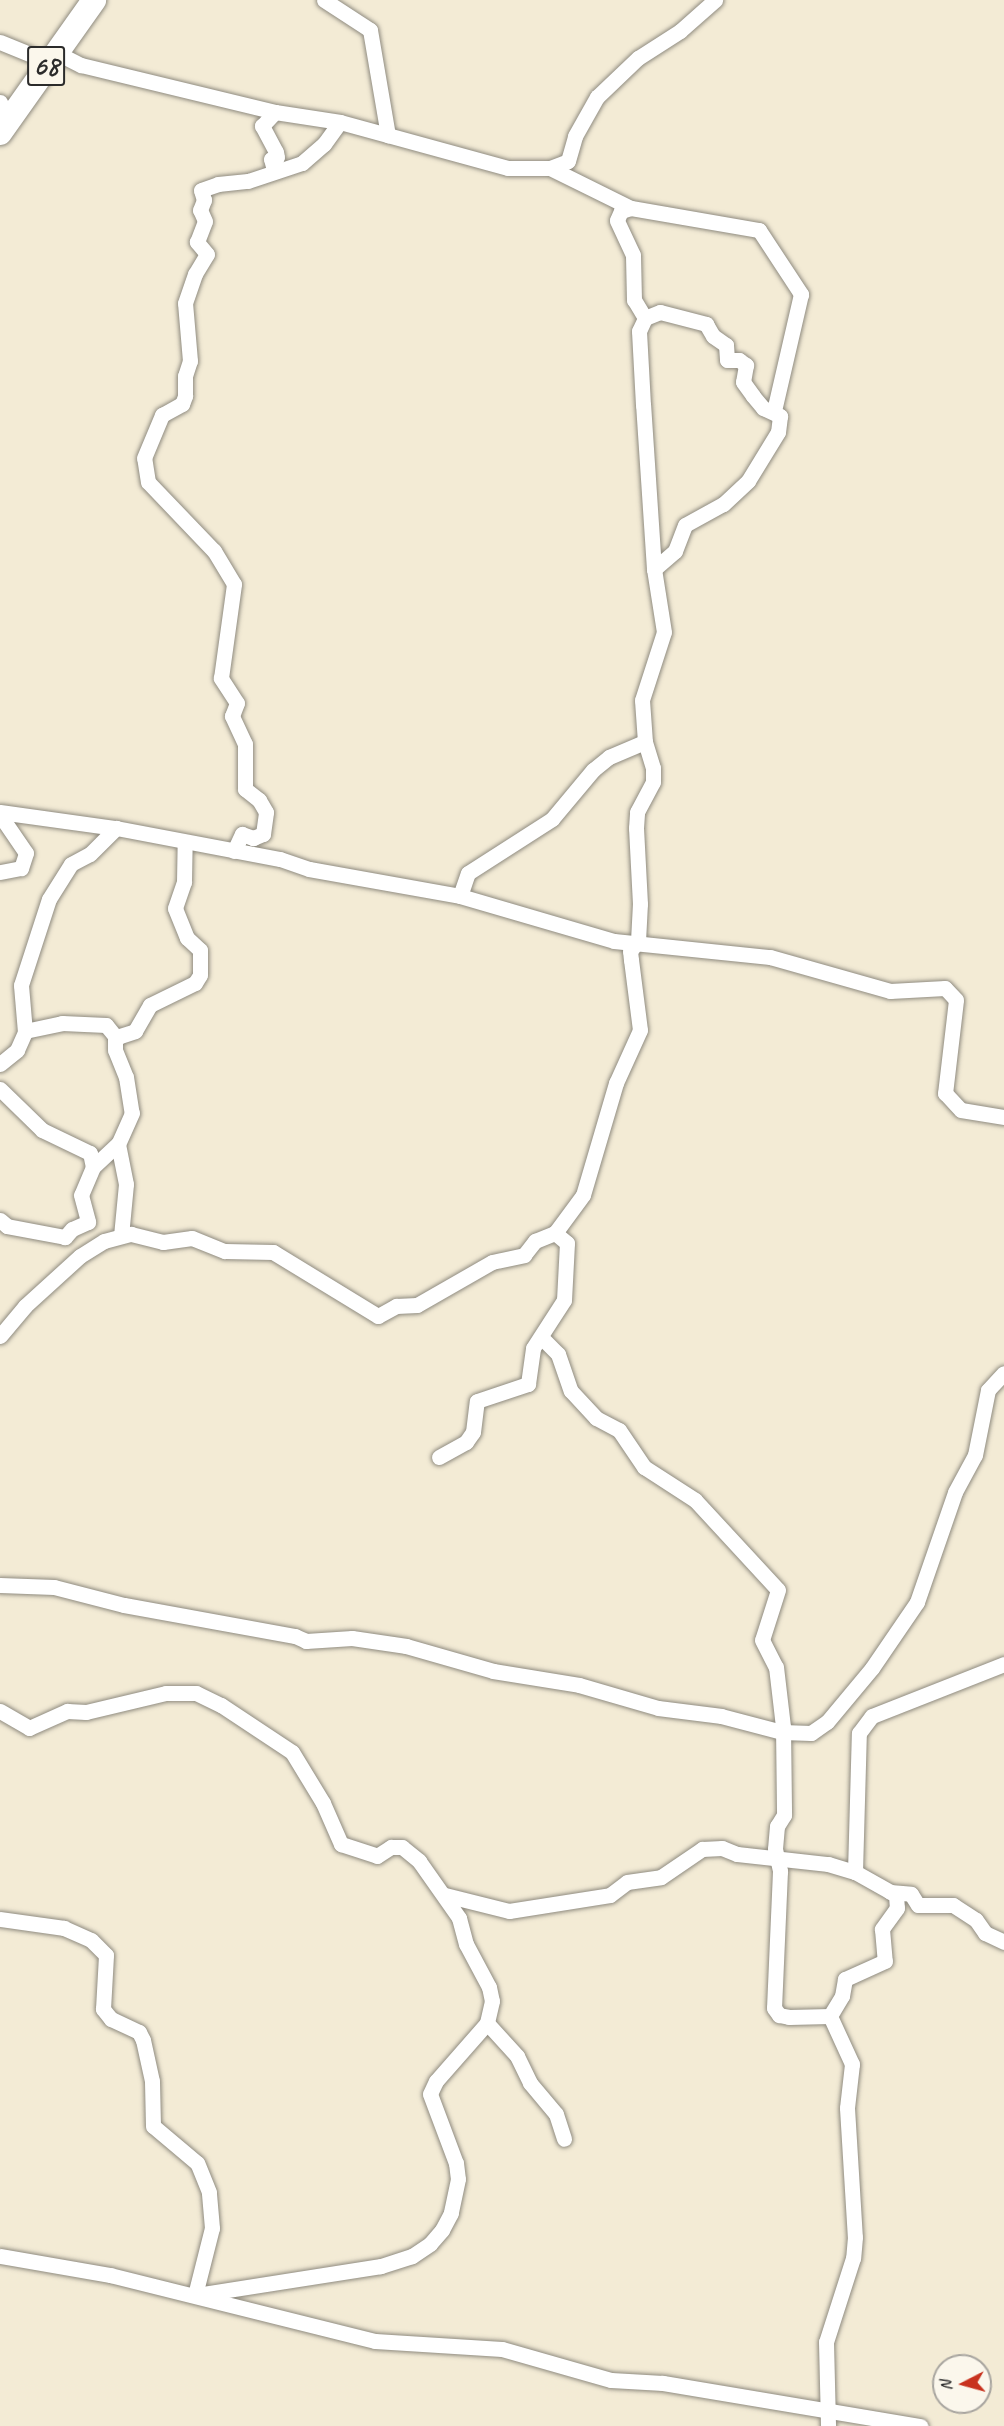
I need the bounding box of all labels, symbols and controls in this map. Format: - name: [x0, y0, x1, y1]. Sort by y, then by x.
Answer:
- road number: 68: [26, 41, 66, 91]
- north arrow: [932, 2354, 992, 2414]
- text: N: [936, 2380, 957, 2392]

